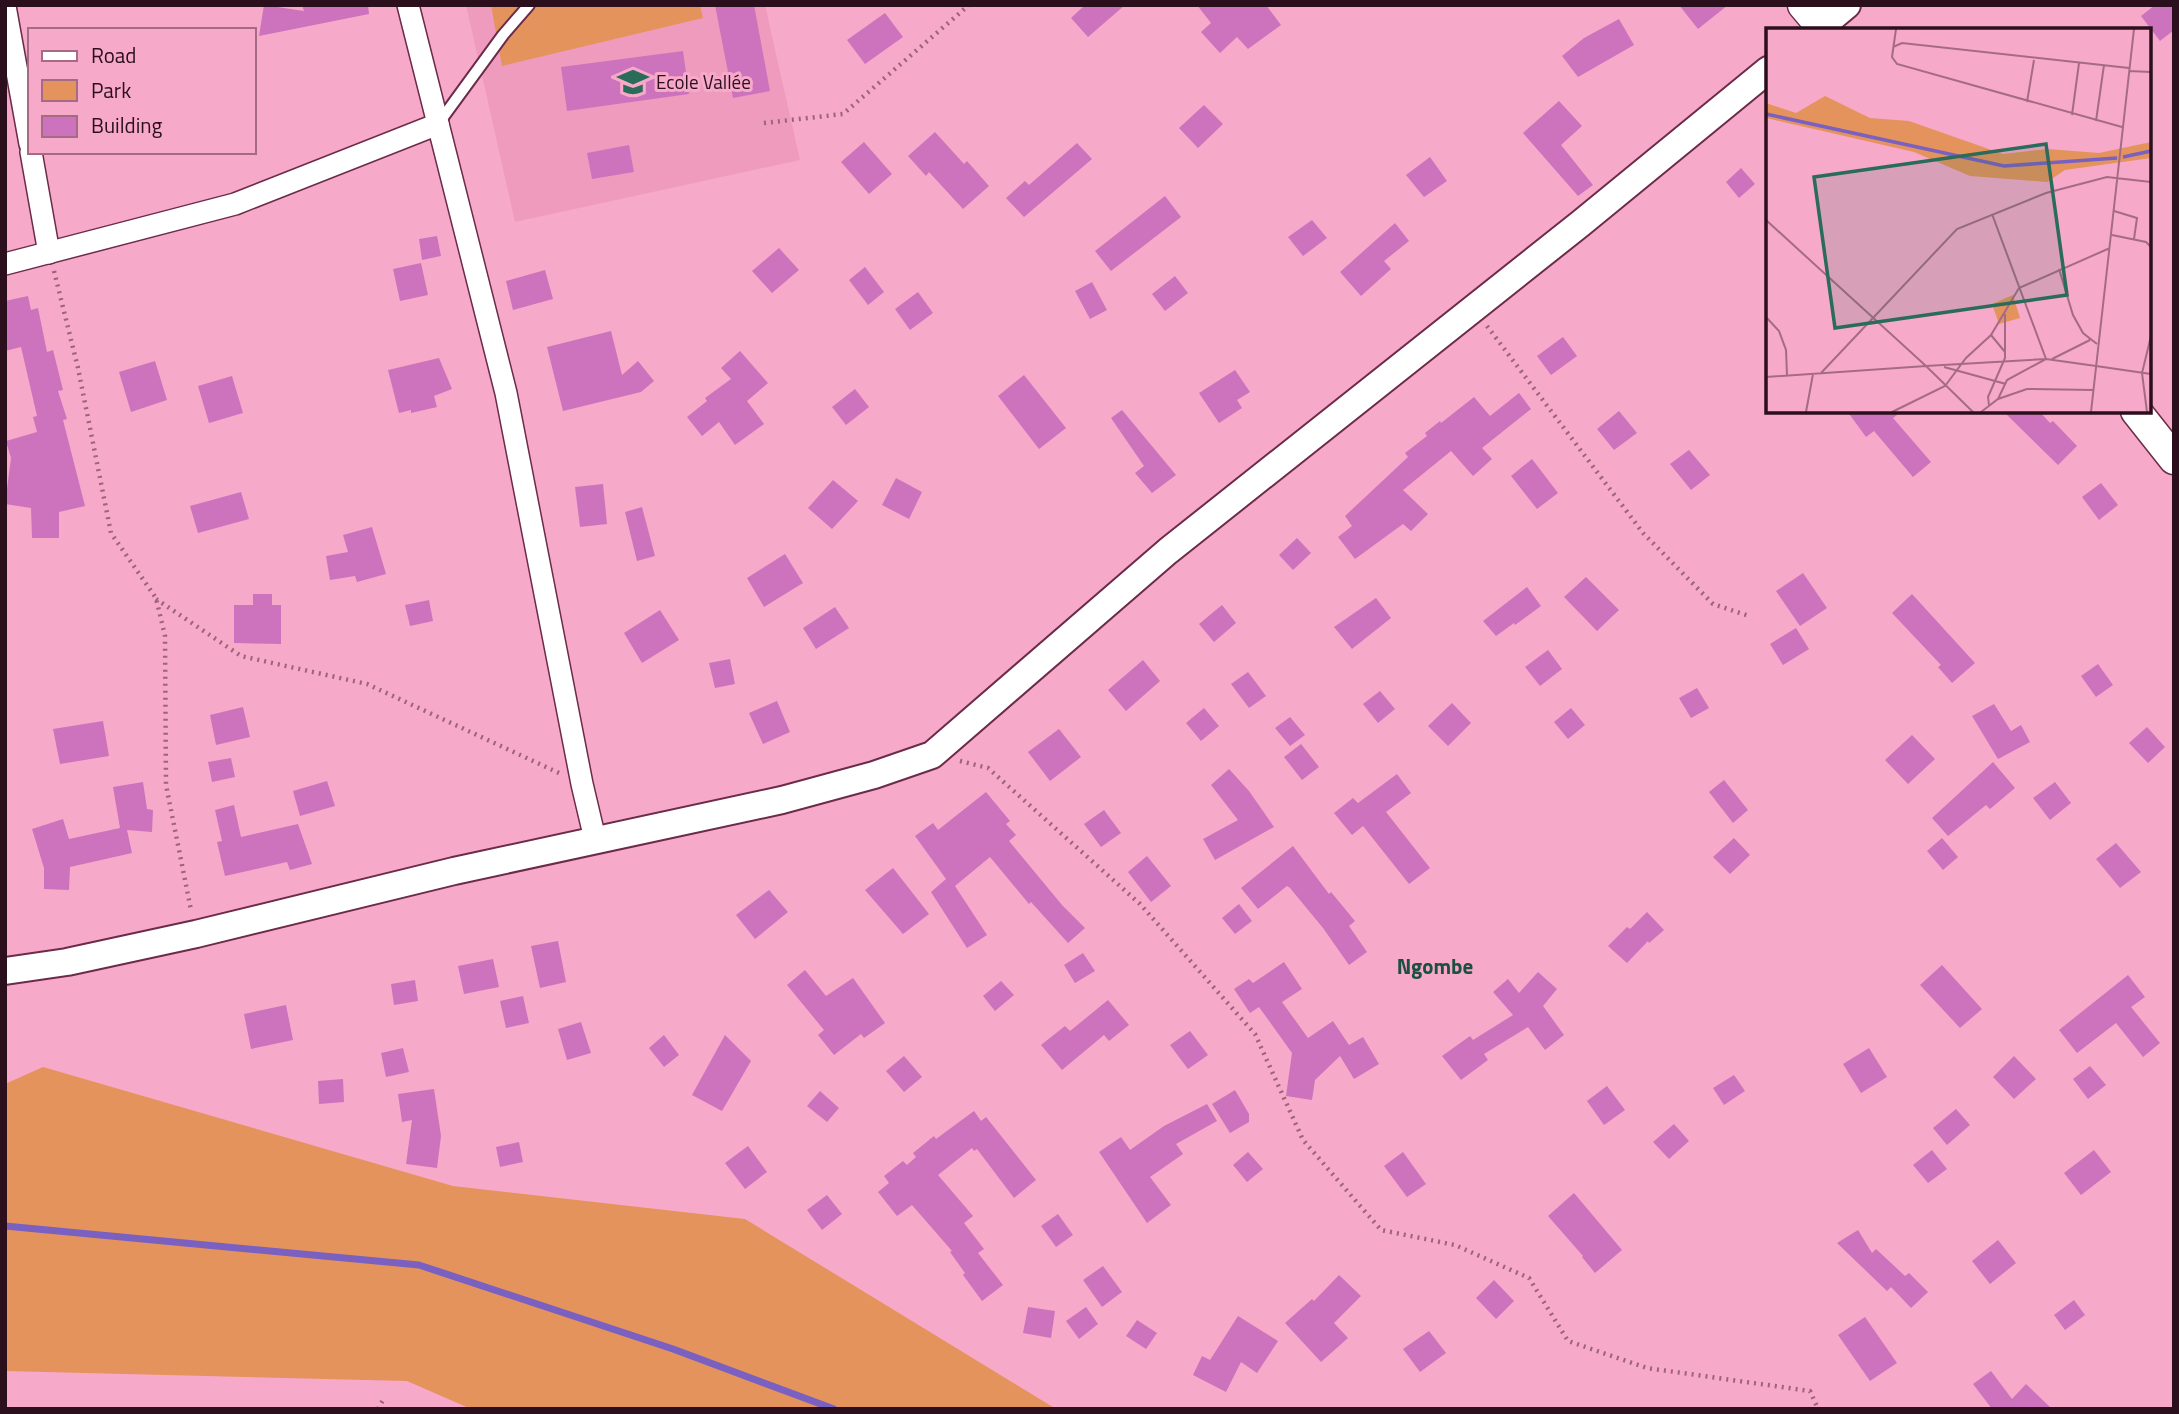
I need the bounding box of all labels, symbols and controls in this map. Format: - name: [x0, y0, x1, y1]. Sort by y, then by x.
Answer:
- legend: [28, 28, 256, 154]
- inset map: [1766, 28, 2151, 413]
- text: Road: [91, 39, 136, 71]
- school or university icon: Ecole Vallée: [616, 65, 650, 99]
- place label: Ecole Vallée: [656, 67, 751, 96]
- text: Park: [91, 74, 131, 106]
- text: Building: [91, 109, 163, 141]
- district label: Ngombe: [1397, 950, 1473, 982]

